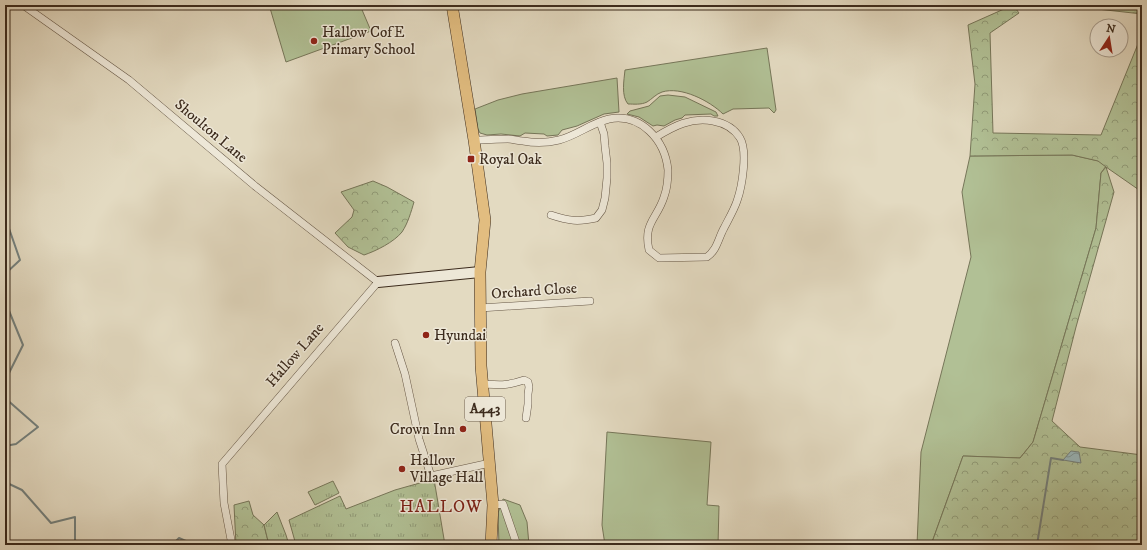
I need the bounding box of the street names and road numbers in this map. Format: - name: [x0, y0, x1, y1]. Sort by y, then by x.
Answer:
- street label: Shoulton Lane: [171, 95, 251, 167]
- street label: Orchard Close: [490, 279, 578, 303]
- street label: Hallow Lane: [262, 319, 328, 391]
- road number: A443: [465, 397, 505, 421]

